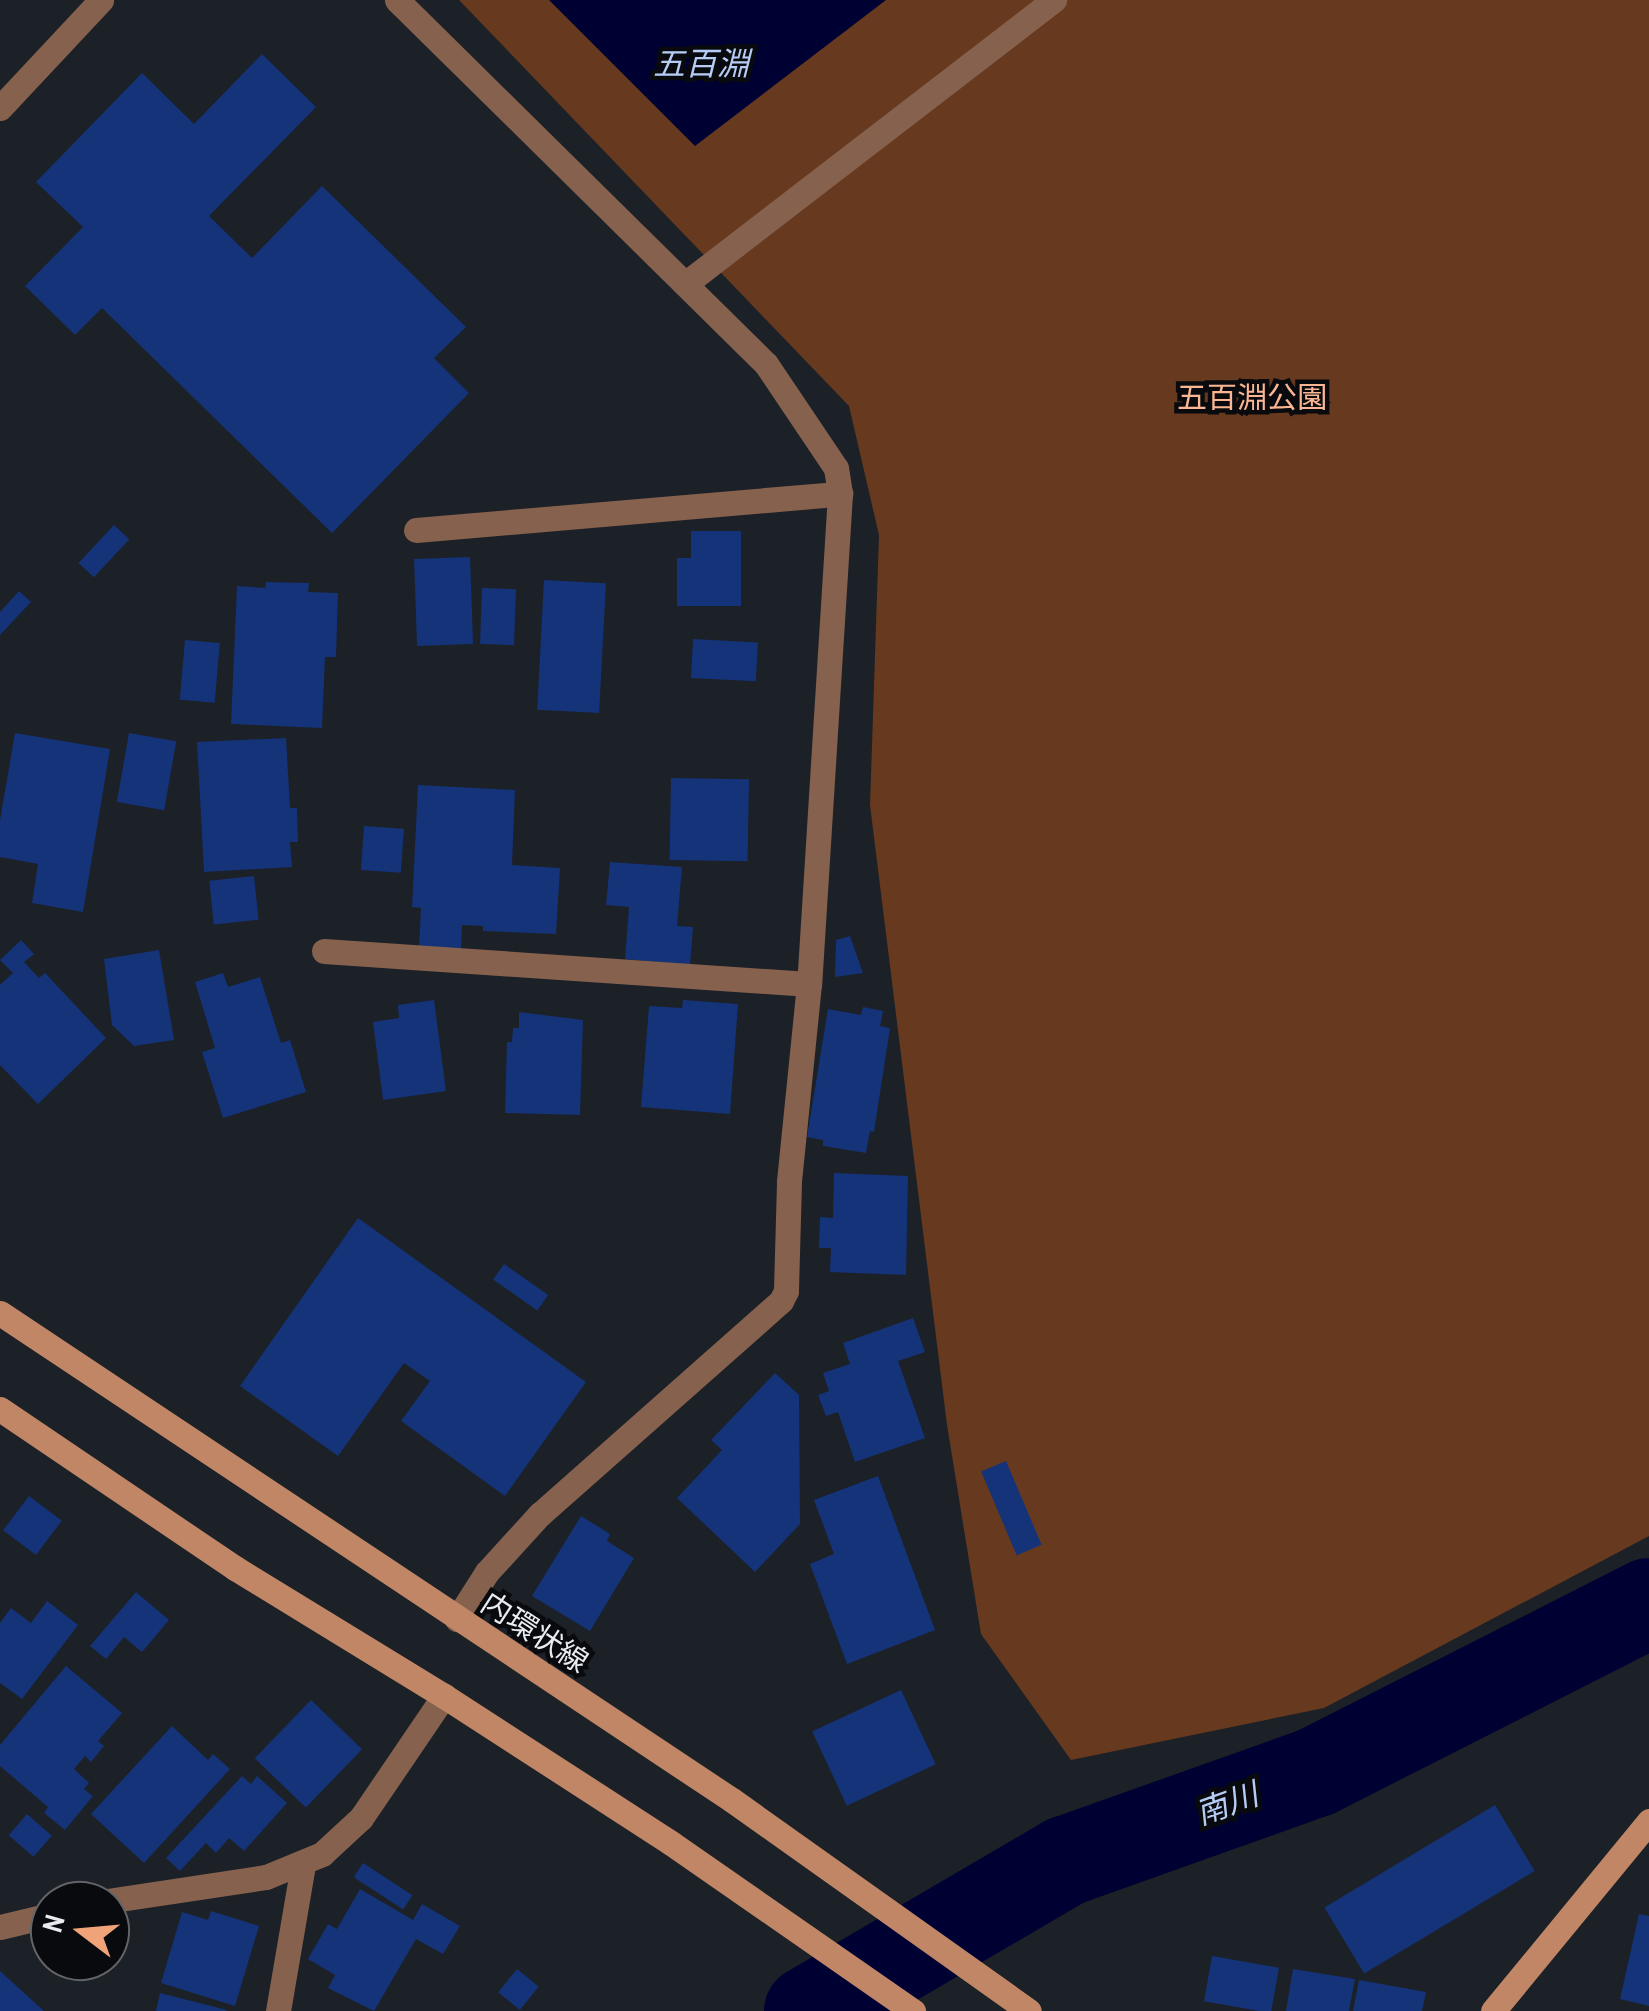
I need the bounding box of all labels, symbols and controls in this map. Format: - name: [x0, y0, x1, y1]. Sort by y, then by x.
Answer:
- water label: 五百淵: [653, 45, 749, 83]
- park label: 五百淵公園: [1177, 379, 1327, 415]
- street label: 内環状線: [475, 1584, 595, 1680]
- water label: 南川: [1190, 1775, 1264, 1833]
- north arrow: [30, 1881, 130, 1981]
- text: N: [33, 1910, 74, 1936]

